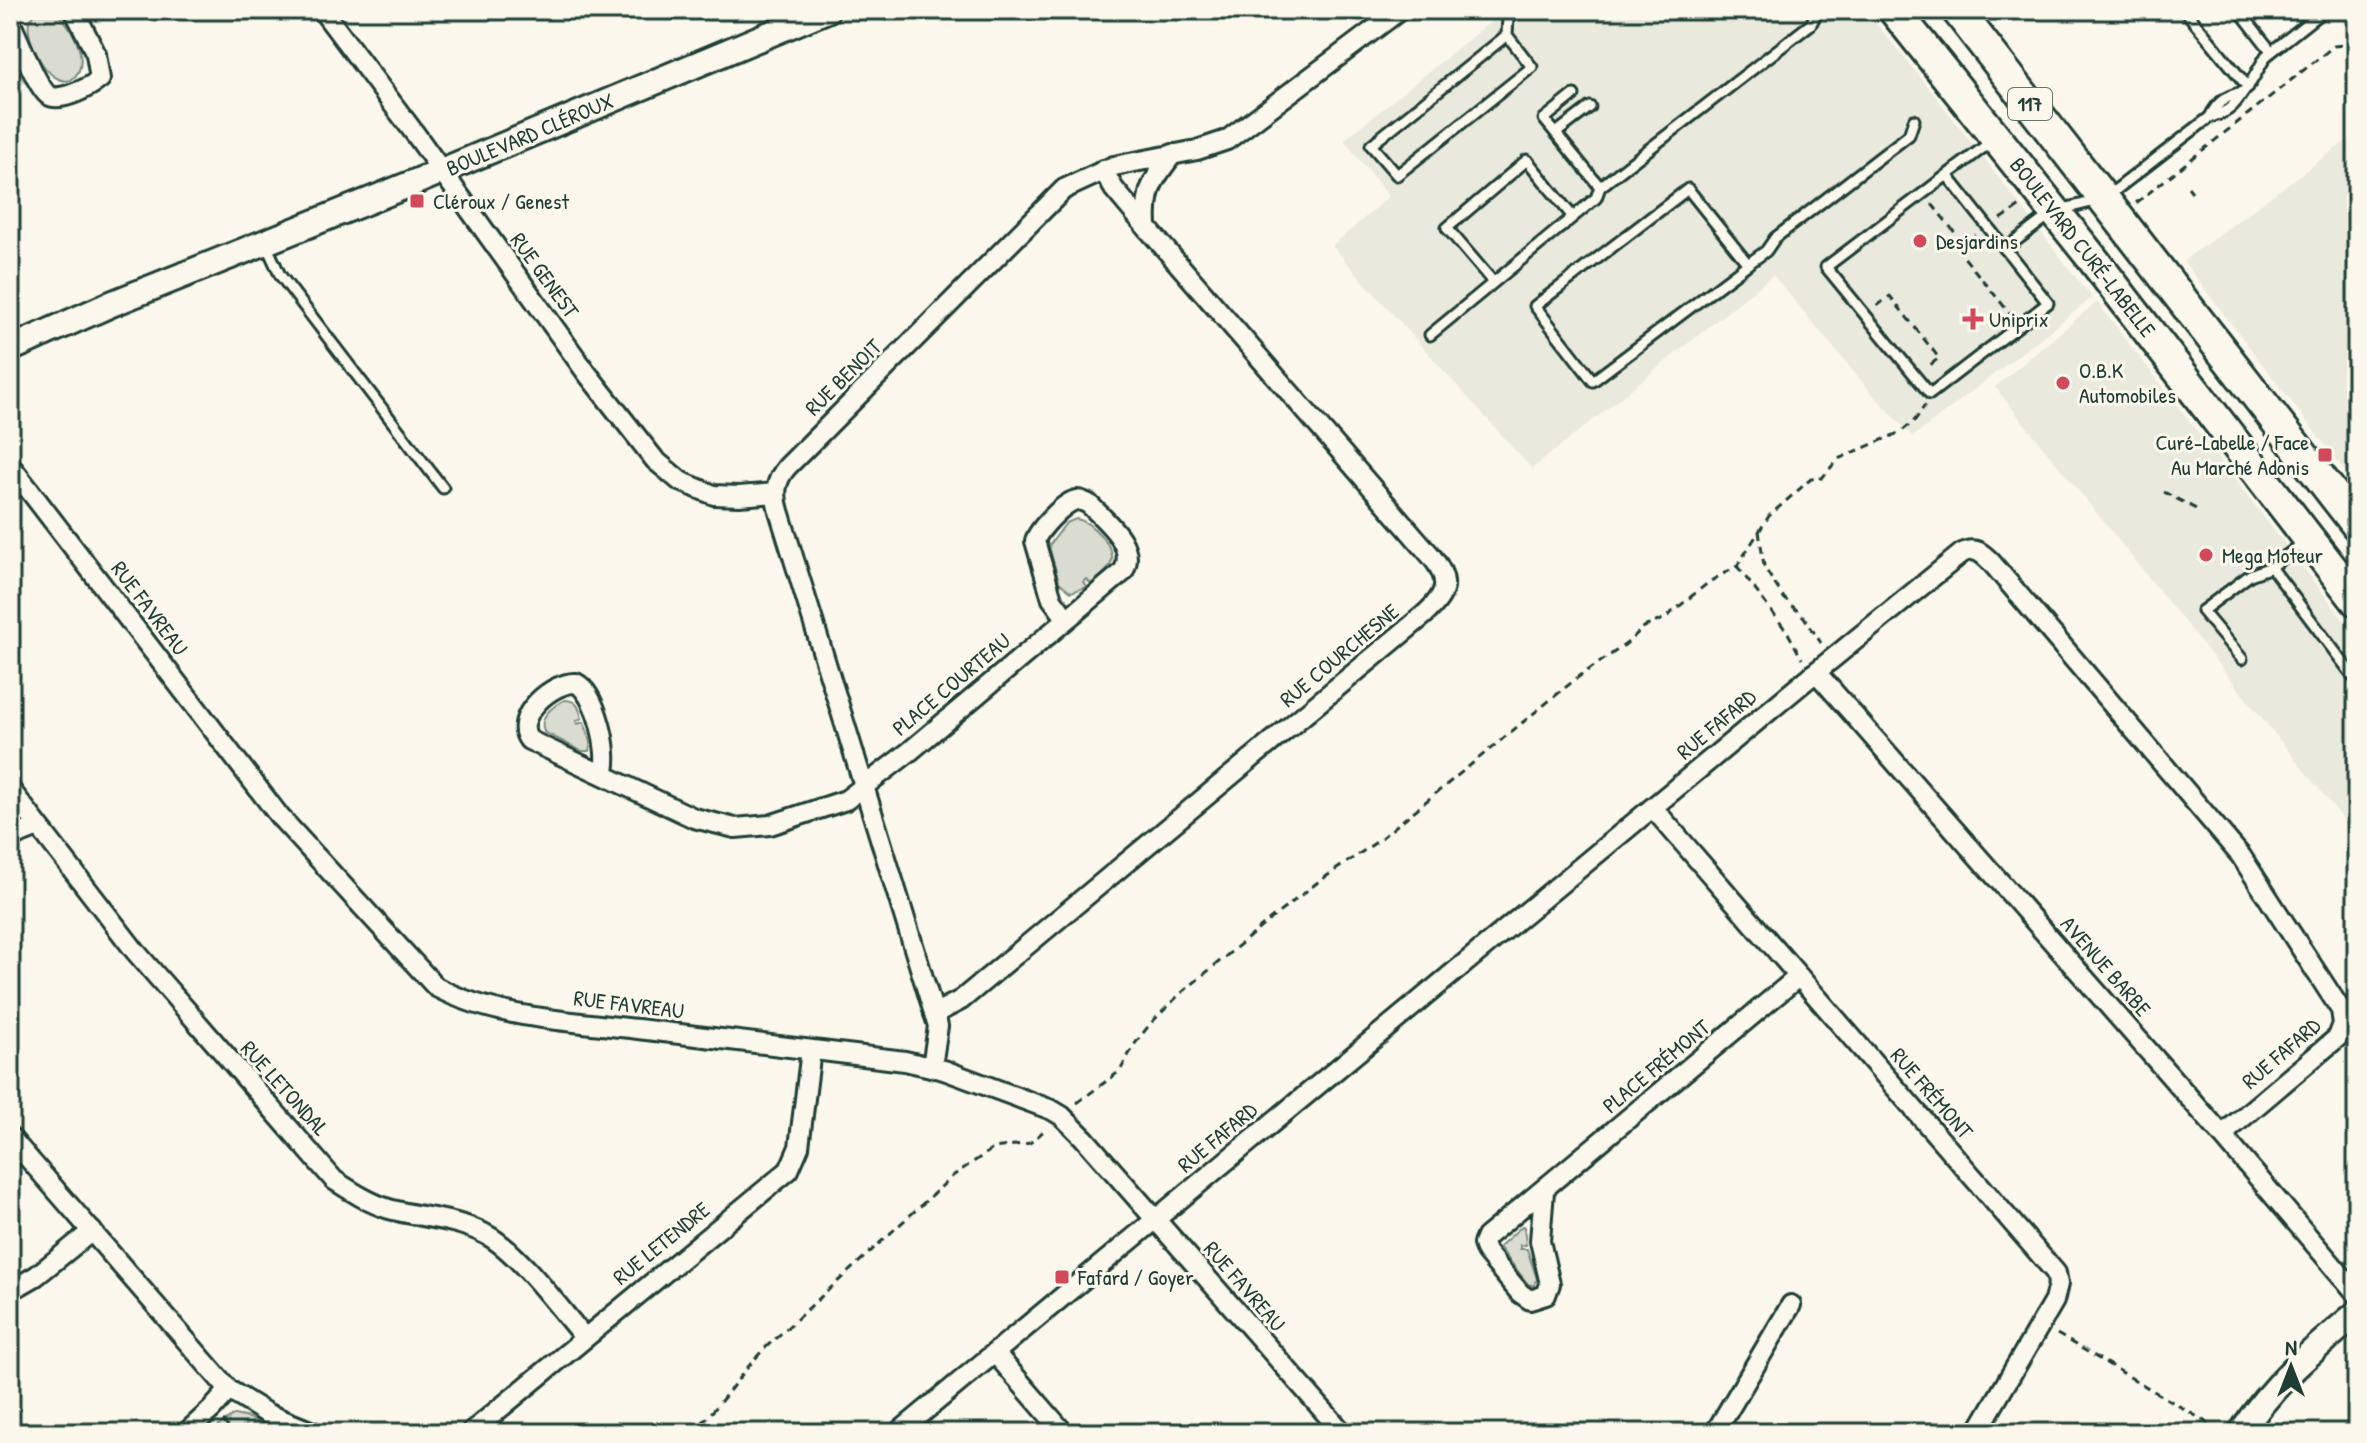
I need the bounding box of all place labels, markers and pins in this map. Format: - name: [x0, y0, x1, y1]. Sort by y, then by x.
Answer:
- place label: Cléroux / Genest: [433, 186, 570, 216]
- marker: Cléroux / Genest: [408, 192, 426, 210]
- place label: Desjardins: [1936, 226, 2018, 256]
- marker: Desjardins: [1911, 232, 1929, 250]
- place label: Uniprix: [1989, 304, 2049, 334]
- marker: Uniprix: [1964, 310, 1982, 328]
- place label: O.B.K Automobiles: [2079, 355, 2176, 410]
- marker: O.B.K Automobiles: [2054, 374, 2072, 392]
- place label: Curé-Labelle / Face Au Marché Adonis: [2156, 427, 2309, 482]
- marker: Curé-Labelle / Face Au Marché Adonis: [2316, 446, 2334, 464]
- place label: Mega Moteur: [2222, 540, 2323, 570]
- marker: Mega Moteur: [2197, 546, 2215, 564]
- place label: Fafard / Goyer: [1077, 1262, 1194, 1292]
- marker: Fafard / Goyer: [1053, 1268, 1071, 1286]

